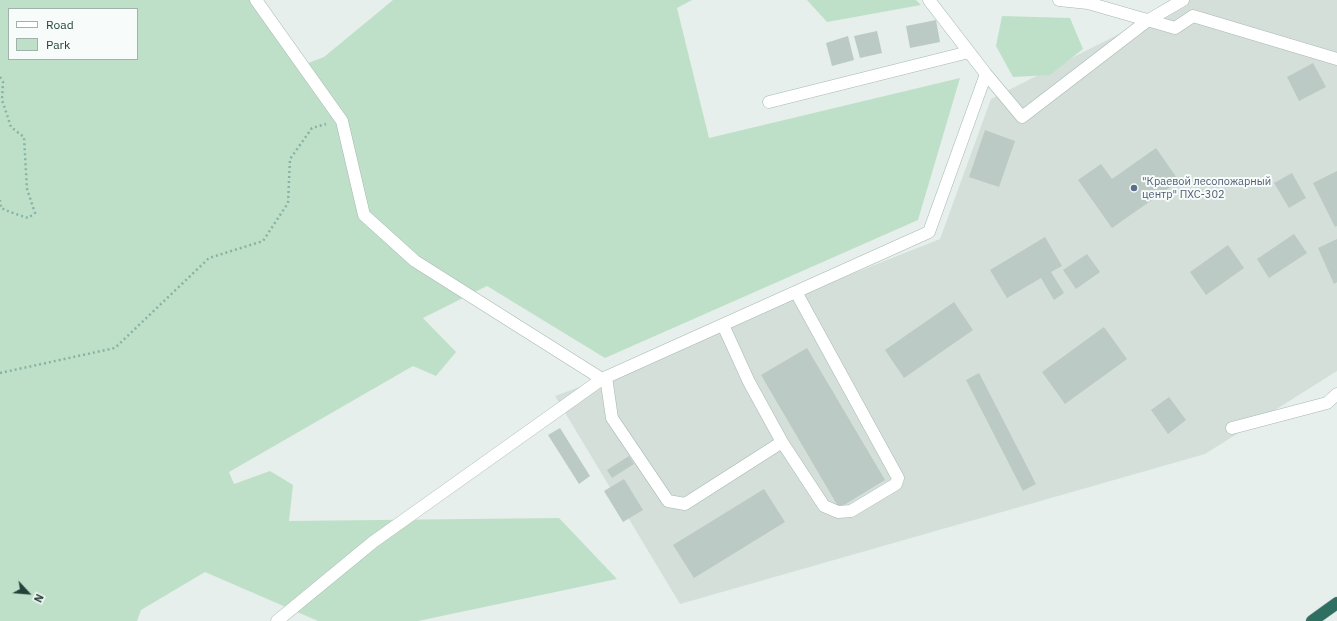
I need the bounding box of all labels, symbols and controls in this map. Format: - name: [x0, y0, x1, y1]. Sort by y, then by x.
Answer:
- legend: [8, 8, 138, 60]
- text: Road: [46, 17, 74, 32]
- text: Park: [46, 37, 70, 52]
- place label: "Краевой лесопожарный центр" ПХС-302: [1142, 175, 1271, 201]
- marker: "Краевой лесопожарный центр" ПХС-302: [1129, 183, 1139, 193]
- north arrow: [8, 573, 48, 613]
- text: N: [31, 592, 47, 605]

